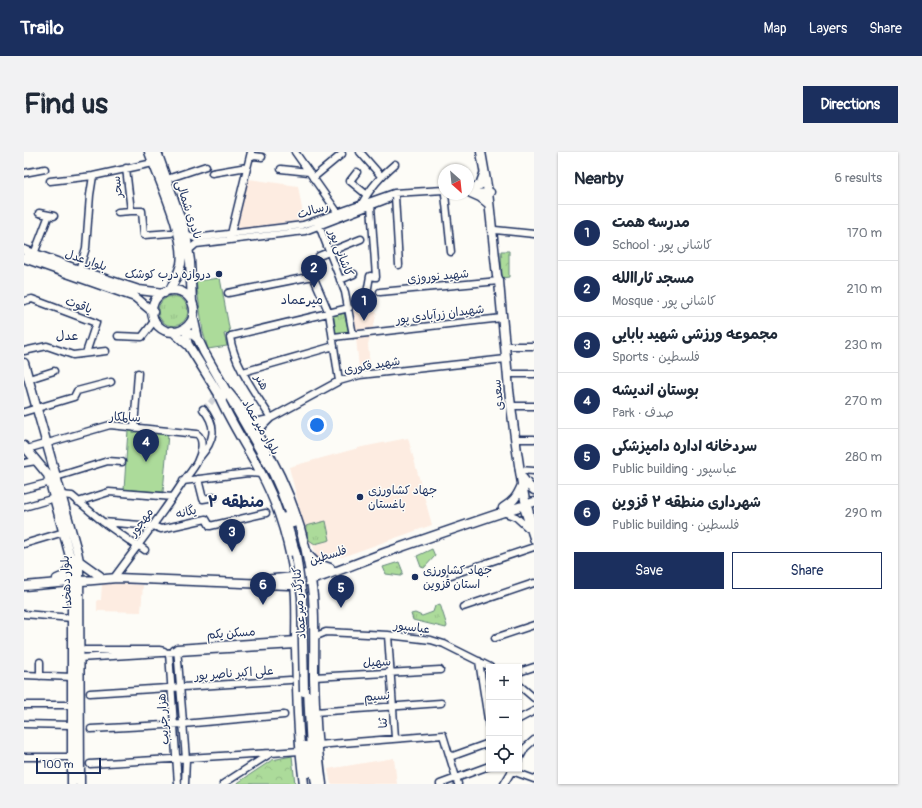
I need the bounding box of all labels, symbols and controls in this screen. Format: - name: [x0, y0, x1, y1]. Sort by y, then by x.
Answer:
- text: Trailo: [20, 16, 64, 40]
- text: Map: [764, 20, 787, 37]
- text: Layers: [809, 20, 847, 37]
- text: Share: [869, 20, 902, 37]
- button: Directions: [803, 86, 898, 123]
- text: Find us: [24, 87, 108, 122]
- north arrow: [438, 164, 474, 200]
- text: Nearby: [574, 168, 623, 189]
- text: 6 results: [835, 170, 882, 186]
- street label: سحر: [109, 175, 126, 200]
- street label: نادری شمالی: [172, 179, 205, 242]
- street label: رسالت: [296, 199, 331, 222]
- text: مدرسه همت: [612, 213, 690, 232]
- text: 1: [584, 225, 590, 241]
- text: 170 m: [847, 225, 882, 241]
- street label: کاشانی پور: [324, 227, 356, 279]
- text: School · کاشانی پور: [612, 237, 712, 253]
- street label: بلوار عدل: [63, 246, 109, 275]
- pin: 2: [301, 255, 327, 288]
- street label: شهید نوروزی: [407, 266, 470, 287]
- place label: دروازه درب کوشک: [125, 267, 211, 282]
- marker: دروازه درب کوشک: [214, 269, 224, 279]
- text: مسجد ثاراالله: [612, 269, 694, 288]
- text: 2: [583, 281, 591, 297]
- text: 210 m: [846, 281, 882, 297]
- pin: 1: [351, 288, 377, 321]
- district label: میرعماد: [281, 292, 323, 308]
- text: Mosque · کاشانی پور: [612, 293, 716, 309]
- street label: یاقوت: [63, 294, 94, 317]
- street label: شهیدان زرآبادی پور: [394, 302, 485, 327]
- text: مجموعه ورزشی شهید بابایی: [612, 325, 778, 344]
- district label: عدل: [56, 328, 78, 344]
- text: 3: [583, 337, 591, 353]
- text: 230 m: [845, 337, 882, 353]
- text: Sports · فلسطین: [612, 349, 700, 365]
- street label: شهید فکوری: [343, 354, 401, 377]
- street label: هنر: [251, 371, 272, 393]
- street label: سعدی: [489, 379, 508, 411]
- text: بوستان اندیشه: [612, 381, 699, 400]
- text: 4: [583, 393, 591, 409]
- text: 270 m: [845, 393, 882, 409]
- street label: بلوار میرعماد: [239, 397, 283, 458]
- text: Park · صدف: [612, 405, 674, 421]
- street label: سالمکار: [108, 409, 141, 426]
- your location: [307, 415, 327, 435]
- pin: 4: [133, 429, 159, 462]
- text: سردخانه اداره دامپزشکی: [612, 437, 757, 456]
- text: 5: [583, 449, 591, 465]
- text: 280 m: [845, 449, 882, 465]
- text: Public building · عباسپور: [612, 461, 737, 477]
- place label: جهاد کشاورزی باغستان: [368, 483, 437, 512]
- district label: منطقه ۲: [208, 492, 264, 512]
- marker: جهاد کشاورزی باغستان: [355, 492, 365, 502]
- text: شهرداری منطقه ۲ قزوین: [612, 493, 761, 512]
- street label: یگانه: [174, 503, 198, 522]
- street label: مهجور: [125, 505, 157, 540]
- text: 6: [583, 505, 591, 521]
- text: 290 m: [845, 505, 882, 521]
- text: Public building · فلسطین: [612, 517, 739, 533]
- pin: 3: [219, 519, 245, 552]
- street label: فلسطین: [308, 543, 349, 568]
- button: Save: [574, 552, 724, 589]
- button: Share: [732, 552, 882, 589]
- street label: بلوار دهخدا: [58, 555, 75, 609]
- place label: جهاد کشاورزی استان قزوین: [423, 563, 492, 592]
- street label: کنارگذر میرعماد: [289, 566, 310, 640]
- pin: 6: [250, 572, 276, 605]
- marker: جهاد کشاورزی استان قزوین: [410, 572, 420, 582]
- pin: 5: [328, 575, 354, 608]
- street label: عباسپور: [392, 618, 431, 637]
- street label: مسکن یکم: [206, 624, 256, 644]
- street label: سهیل: [363, 654, 392, 671]
- street label: علی اکبر ناصر پور: [193, 663, 274, 684]
- map controls: [486, 664, 522, 772]
- button: +: [486, 664, 522, 700]
- street label: نسیم: [363, 688, 391, 706]
- street label: هزار جریب: [154, 692, 173, 745]
- button: −: [486, 700, 522, 736]
- street label: ثنا: [376, 717, 391, 729]
- button: locate: [486, 736, 522, 772]
- scale bar: [36, 756, 101, 775]
- text: 100 m: [42, 758, 73, 771]

